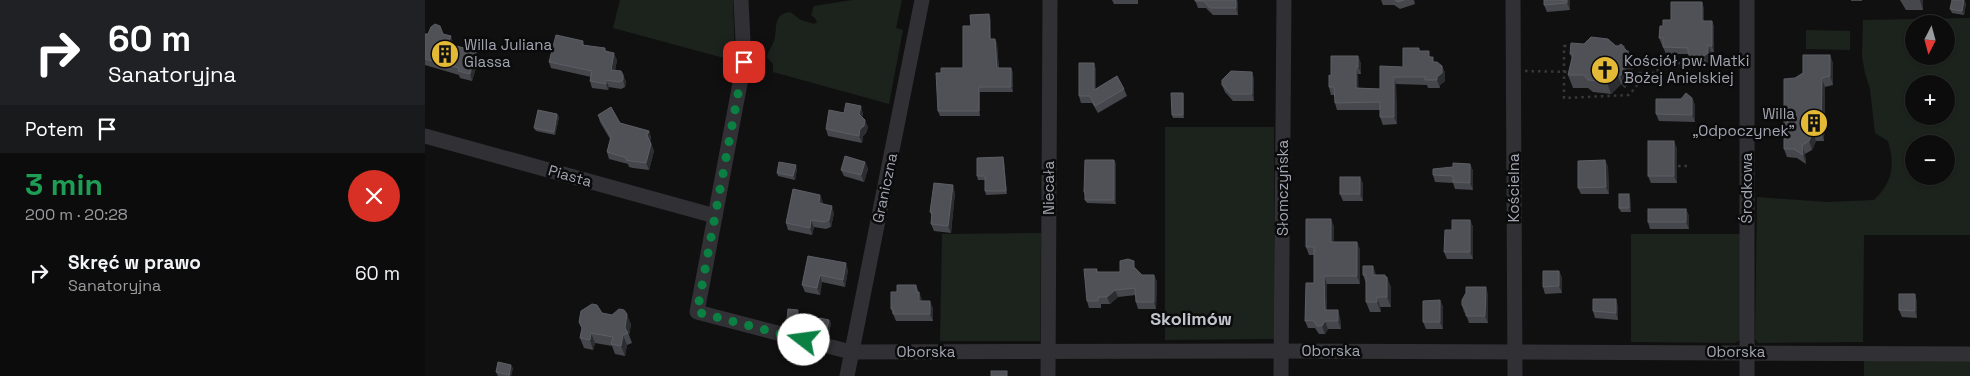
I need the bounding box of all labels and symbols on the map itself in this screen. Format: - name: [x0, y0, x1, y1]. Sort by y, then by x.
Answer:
- north arrow: [1905, 15, 1955, 65]
- place label: Willa Juliana Glassa: [464, 35, 553, 71]
- building icon: Willa Juliana Glassa: [430, 39, 460, 69]
- pin: [723, 41, 765, 83]
- place label: Kościół pw. Matki Bożej Anielskiej: [1624, 51, 1749, 87]
- church icon: Kościół pw. Matki Bożej Anielskiej: [1590, 55, 1620, 85]
- place label: Willa „Odpoczynek”: [1692, 104, 1795, 140]
- building icon: Willa „Odpoczynek”: [1799, 108, 1829, 138]
- street label: Słomczyńska: [1273, 140, 1292, 236]
- street label: Graniczna: [868, 151, 901, 225]
- street label: Środkowa: [1737, 152, 1756, 223]
- street label: Kościelna: [1504, 153, 1523, 223]
- street label: Piasta: [546, 160, 594, 191]
- street label: Niecała: [1039, 161, 1058, 215]
- district label: Skolimów: [1150, 307, 1232, 330]
- position arrow: [777, 313, 829, 365]
- street label: Oborska: [1302, 341, 1361, 360]
- street label: Oborska: [897, 342, 956, 361]
- street label: Oborska: [1707, 342, 1766, 361]

